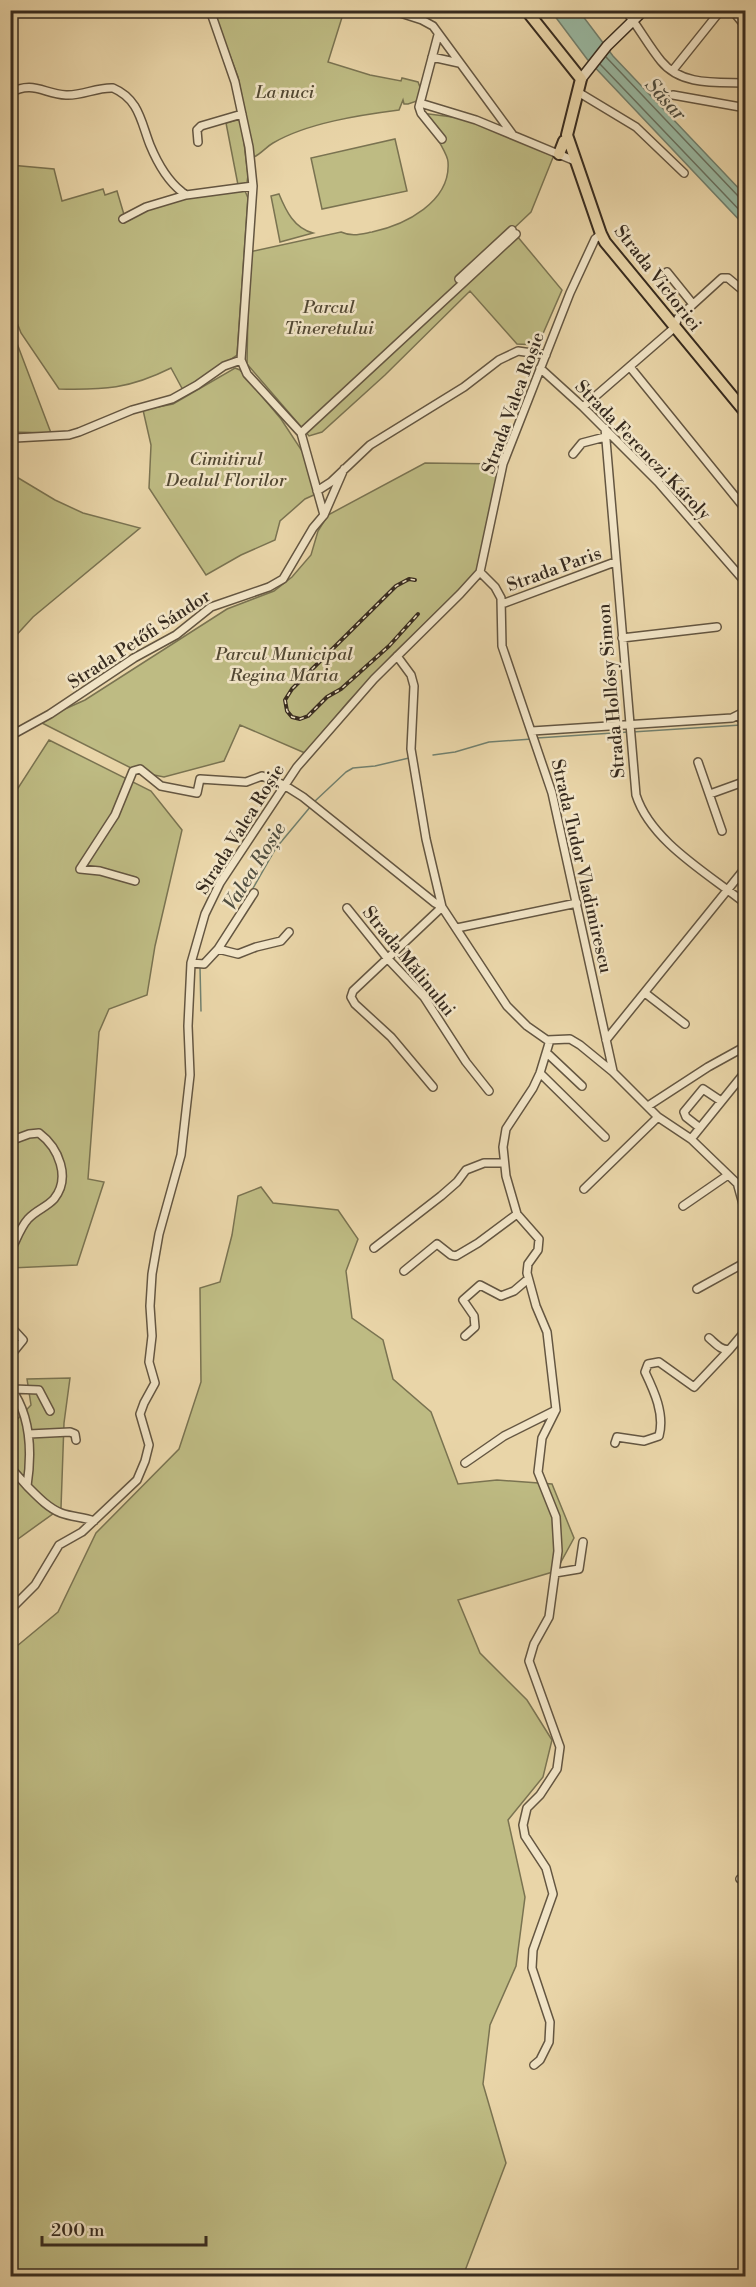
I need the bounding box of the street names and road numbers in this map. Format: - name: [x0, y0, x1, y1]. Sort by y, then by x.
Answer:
- street label: Strada Victoriei: [609, 220, 706, 336]
- street label: Strada Valea Roșie: [477, 329, 550, 477]
- street label: Strada Ferenczi Károly: [570, 376, 716, 525]
- street label: Strada Paris: [504, 542, 605, 597]
- street label: Strada Petőfi Sándor: [63, 585, 215, 694]
- street label: Strada Hollósy Simon: [592, 602, 631, 779]
- street label: Strada Tudor Vladimirescu: [546, 757, 618, 976]
- street label: Strada Valea Roșie: [191, 760, 289, 898]
- street label: Strada Mălinului: [357, 901, 460, 1021]

